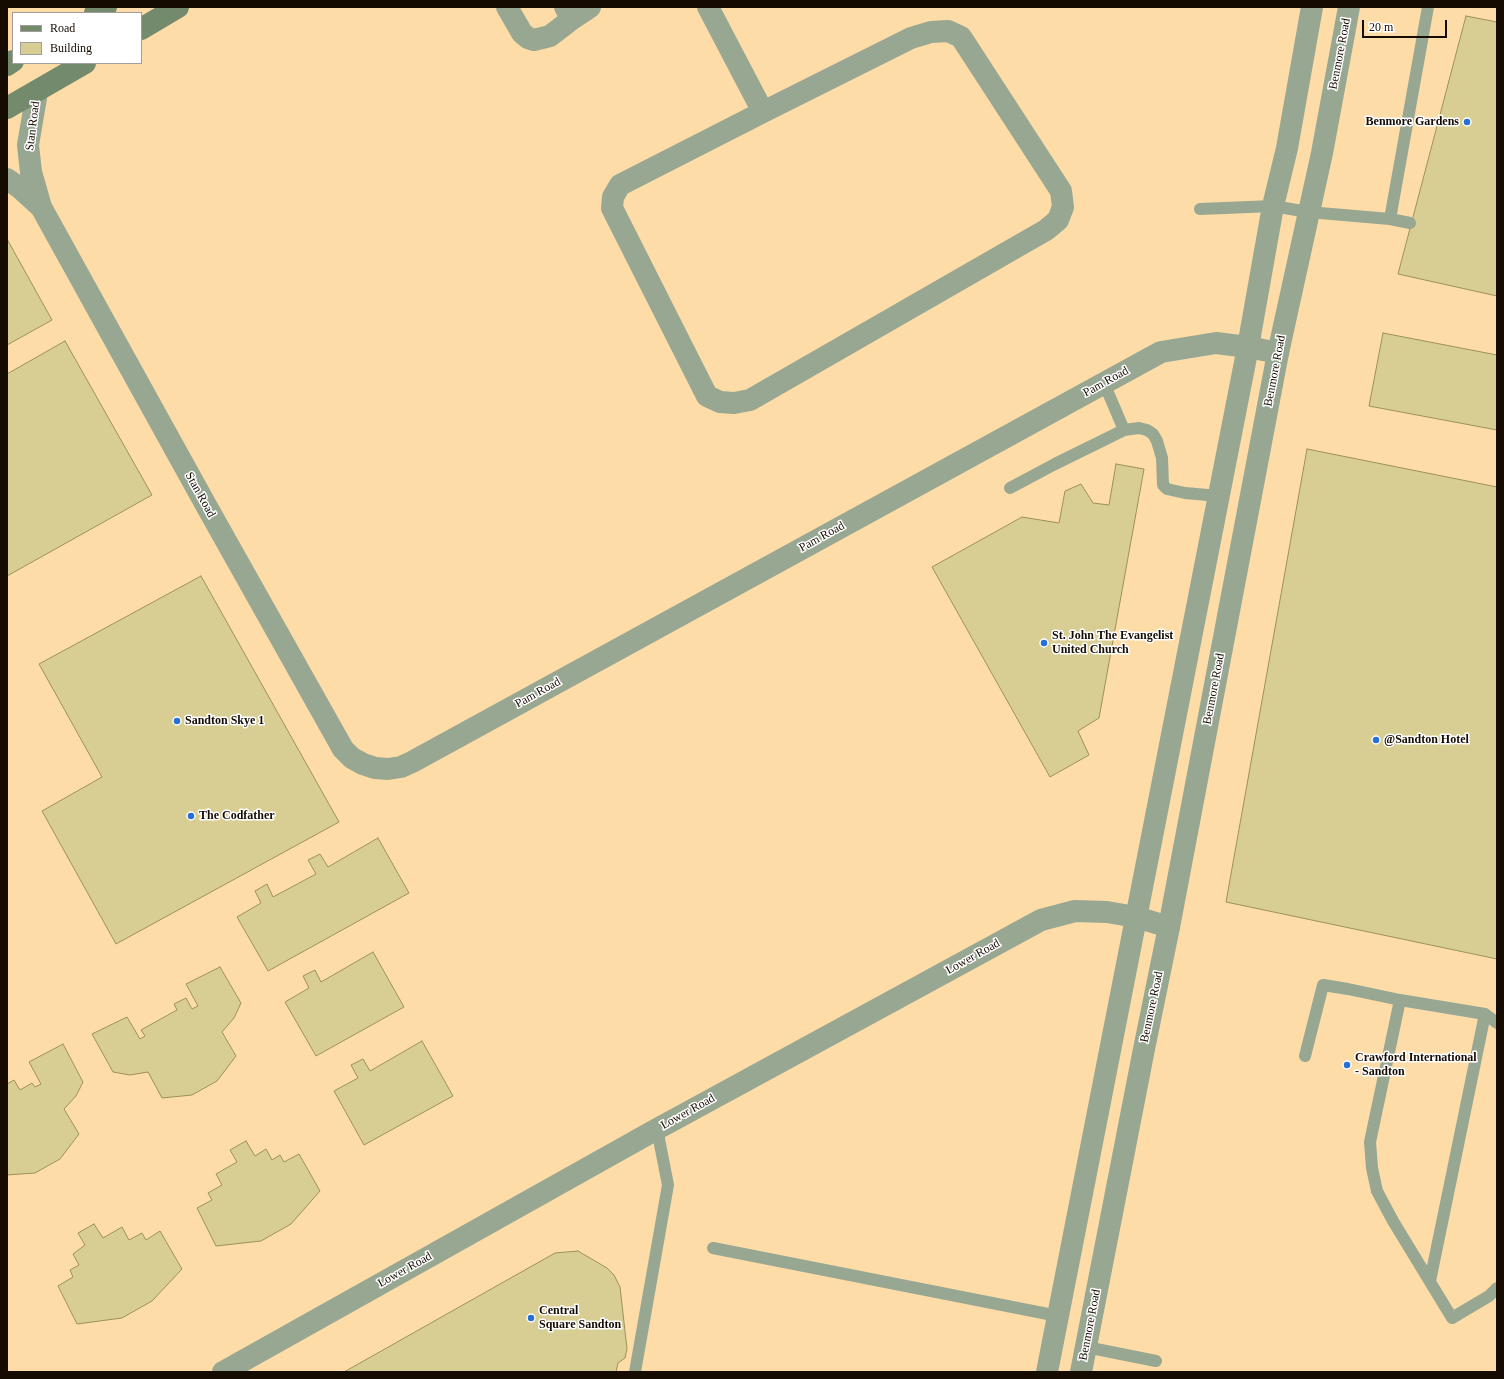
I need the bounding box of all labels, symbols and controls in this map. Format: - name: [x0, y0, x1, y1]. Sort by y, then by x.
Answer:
- legend: [12, 12, 142, 64]
- scale bar: [1364, 12, 1449, 38]
- street label: Benmore Road: [1326, 17, 1354, 91]
- text: 20 m: [1369, 20, 1393, 34]
- text: Road: [50, 21, 75, 35]
- text: Building: [50, 41, 92, 55]
- street label: Stan Road: [23, 100, 43, 152]
- place label: Benmore Gardens: [1366, 115, 1459, 129]
- marker: Benmore Gardens: [1462, 117, 1472, 127]
- street label: Benmore Road: [1261, 334, 1289, 408]
- street label: Pam Road: [1081, 364, 1131, 400]
- street label: Stan Road: [182, 470, 218, 520]
- street label: Pam Road: [797, 519, 847, 555]
- place label: St. John The Evangelist United Church: [1052, 629, 1173, 657]
- marker: St. John The Evangelist United Church: [1039, 638, 1049, 648]
- street label: Benmore Road: [1200, 652, 1228, 726]
- street label: Pam Road: [513, 675, 563, 711]
- place label: Sandton Skye 1: [185, 714, 264, 728]
- marker: Sandton Skye 1: [172, 716, 182, 726]
- place label: @Sandton Hotel: [1384, 733, 1469, 747]
- marker: @Sandton Hotel: [1371, 735, 1381, 745]
- place label: The Codfather: [199, 809, 275, 823]
- marker: The Codfather: [186, 811, 196, 821]
- street label: Lower Road: [943, 936, 1003, 978]
- street label: Benmore Road: [1137, 970, 1167, 1044]
- place label: Crawford International - Sandton: [1355, 1051, 1477, 1079]
- marker: Crawford International - Sandton: [1342, 1060, 1352, 1070]
- street label: Lower Road: [658, 1091, 718, 1133]
- street label: Lower Road: [375, 1249, 435, 1291]
- street label: Benmore Road: [1076, 1288, 1104, 1362]
- place label: Central Square Sandton: [539, 1304, 621, 1332]
- marker: Central Square Sandton: [526, 1313, 536, 1323]

